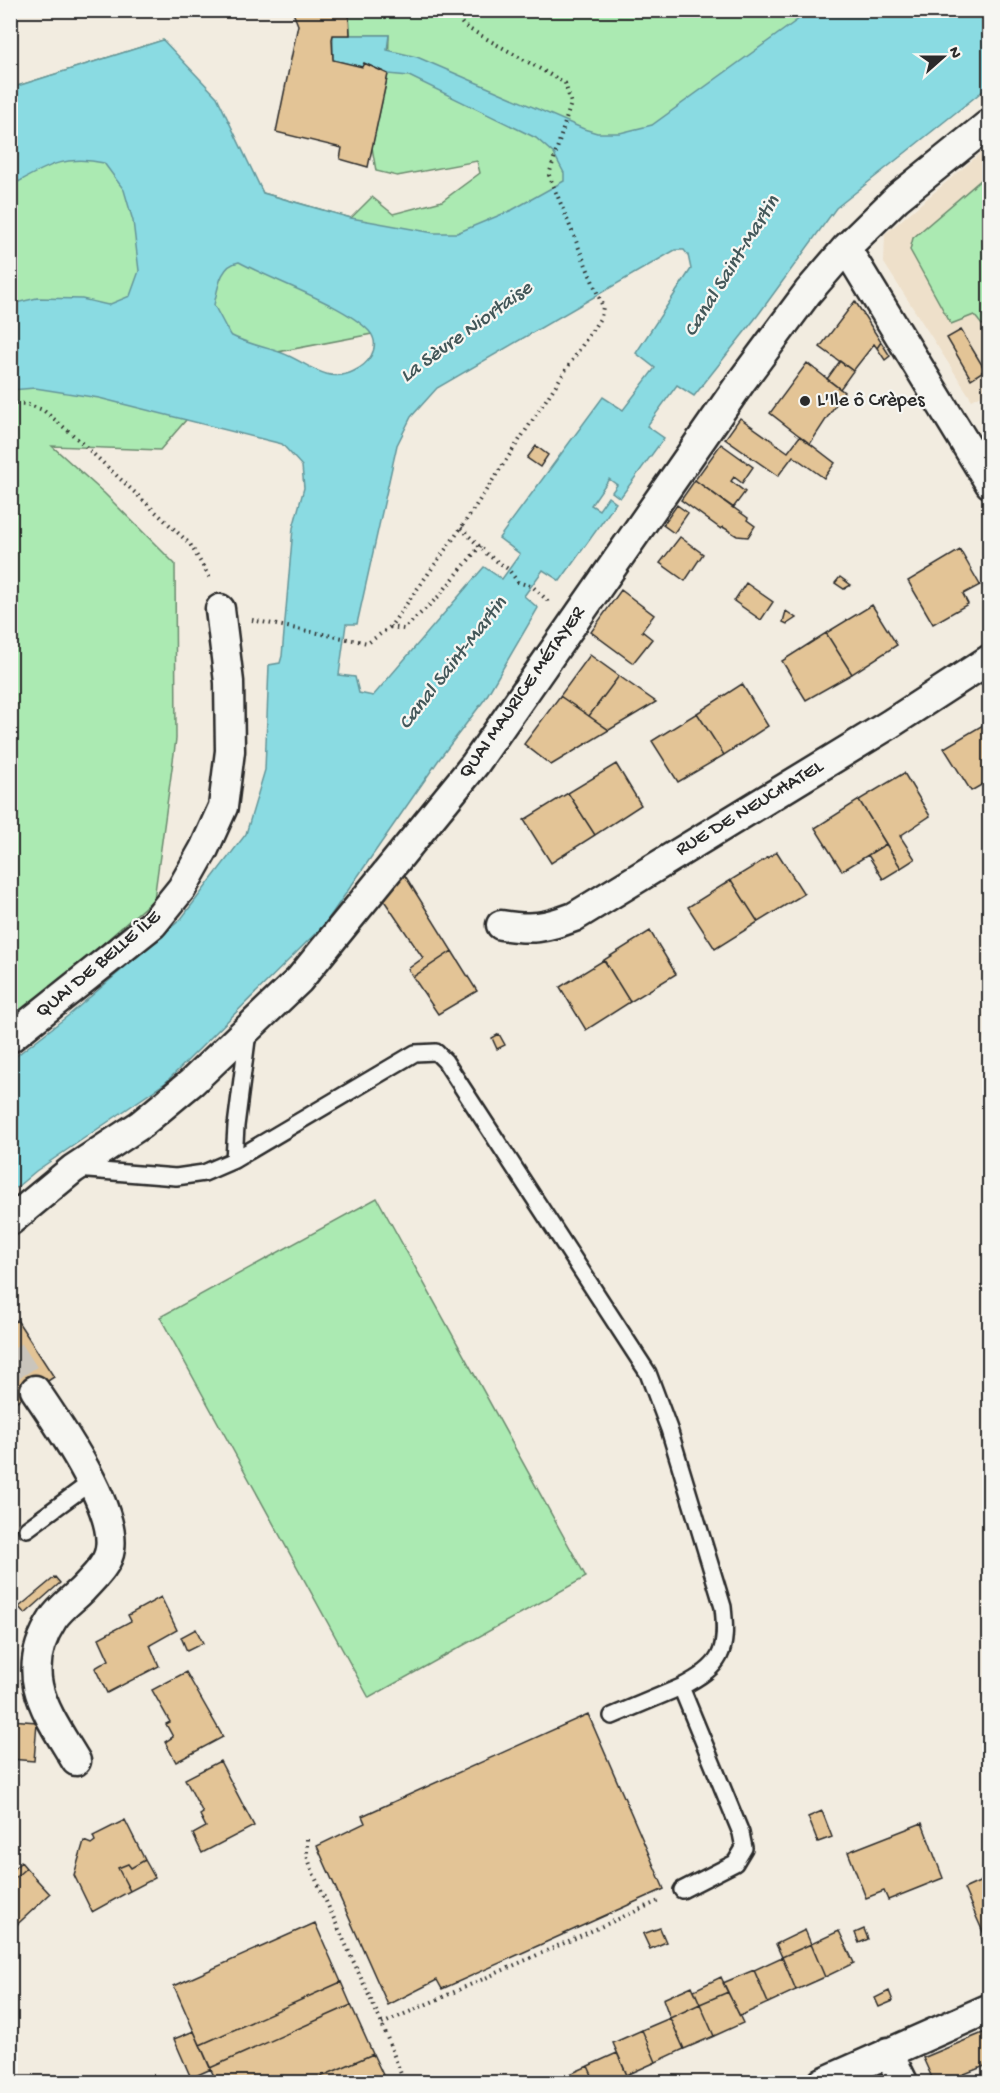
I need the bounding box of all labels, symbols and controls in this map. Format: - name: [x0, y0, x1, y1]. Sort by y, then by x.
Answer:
- north arrow: [913, 27, 973, 87]
- text: N: [943, 45, 965, 62]
- water label: Canal Saint-Martin: [679, 191, 787, 342]
- water label: La Sèvre Niortaise: [396, 276, 539, 389]
- place label: L'Ile ô Crèpes: [817, 390, 925, 413]
- marker: L'Ile ô Crèpes: [798, 394, 812, 408]
- water label: Canal Saint-Martin: [394, 592, 514, 736]
- street label: QUAI MAURICE MÉTAYER: [454, 601, 592, 784]
- street label: RUE DE NEUCHATEL: [672, 756, 829, 862]
- street label: QUAI DE BELLE ÎLE: [31, 904, 167, 1024]

